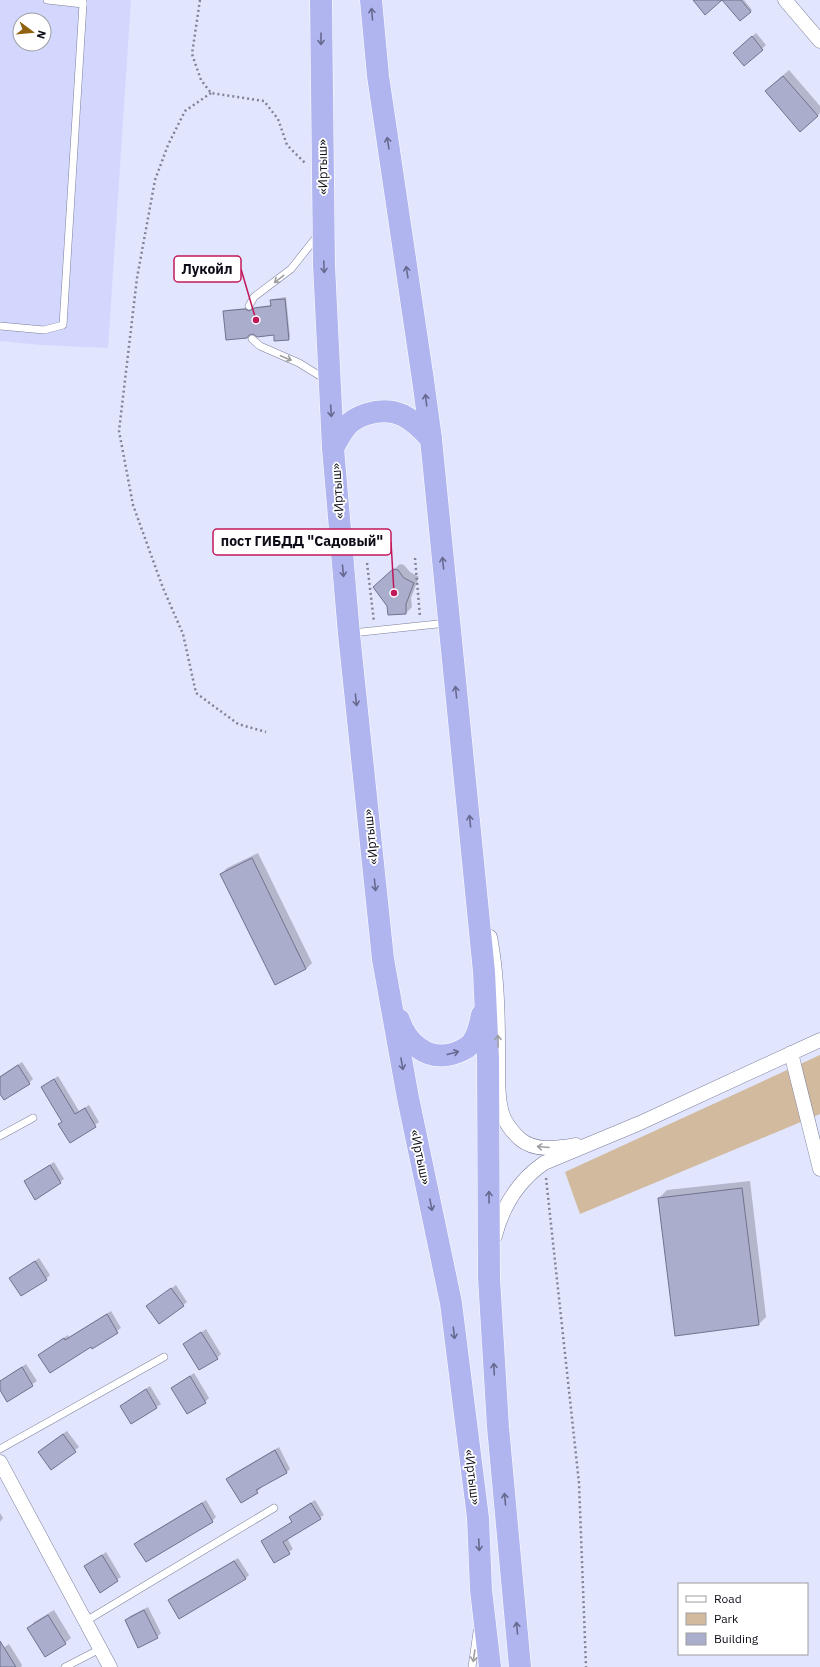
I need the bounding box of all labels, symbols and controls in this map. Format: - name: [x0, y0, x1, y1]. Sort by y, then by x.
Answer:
- one-way arrow: [369, 8, 376, 21]
- north arrow: [12, 12, 52, 52]
- text: N: [34, 29, 49, 41]
- one-way arrow: [317, 32, 325, 45]
- one-way arrow: [384, 137, 392, 150]
- street label: «Иртыш»: [314, 139, 331, 195]
- callout: Лукойл: [174, 256, 241, 282]
- text: Лукойл: [182, 260, 232, 278]
- one-way arrow: [320, 260, 328, 273]
- one-way arrow: [403, 266, 411, 279]
- one-way arrow: [273, 274, 284, 283]
- one-way arrow: [280, 354, 292, 362]
- one-way arrow: [422, 394, 430, 407]
- one-way arrow: [328, 404, 335, 417]
- street label: «Иртыш»: [327, 462, 348, 519]
- callout: пост ГИБДД "Садовый": [213, 529, 391, 555]
- text: пост ГИБДД "Садовый": [221, 532, 383, 550]
- one-way arrow: [439, 557, 446, 570]
- one-way arrow: [339, 564, 346, 577]
- one-way arrow: [453, 686, 460, 699]
- one-way arrow: [352, 693, 360, 706]
- street label: «Иртыш»: [359, 808, 382, 866]
- one-way arrow: [466, 815, 474, 828]
- one-way arrow: [372, 878, 379, 891]
- one-way arrow: [494, 1035, 502, 1048]
- one-way arrow: [446, 1049, 459, 1056]
- one-way arrow: [398, 1057, 406, 1070]
- street label: «Иртыш»: [406, 1128, 435, 1186]
- one-way arrow: [537, 1144, 550, 1151]
- one-way arrow: [485, 1191, 493, 1204]
- one-way arrow: [427, 1198, 435, 1211]
- one-way arrow: [451, 1326, 458, 1339]
- one-way arrow: [491, 1363, 498, 1376]
- street label: «Иртыш»: [461, 1448, 484, 1506]
- one-way arrow: [501, 1493, 508, 1506]
- one-way arrow: [476, 1538, 483, 1551]
- legend: [678, 1583, 808, 1655]
- text: Road: [714, 1591, 742, 1606]
- text: Park: [714, 1611, 739, 1626]
- one-way arrow: [513, 1622, 520, 1635]
- text: Building: [714, 1631, 759, 1646]
- one-way arrow: [470, 1649, 478, 1662]

